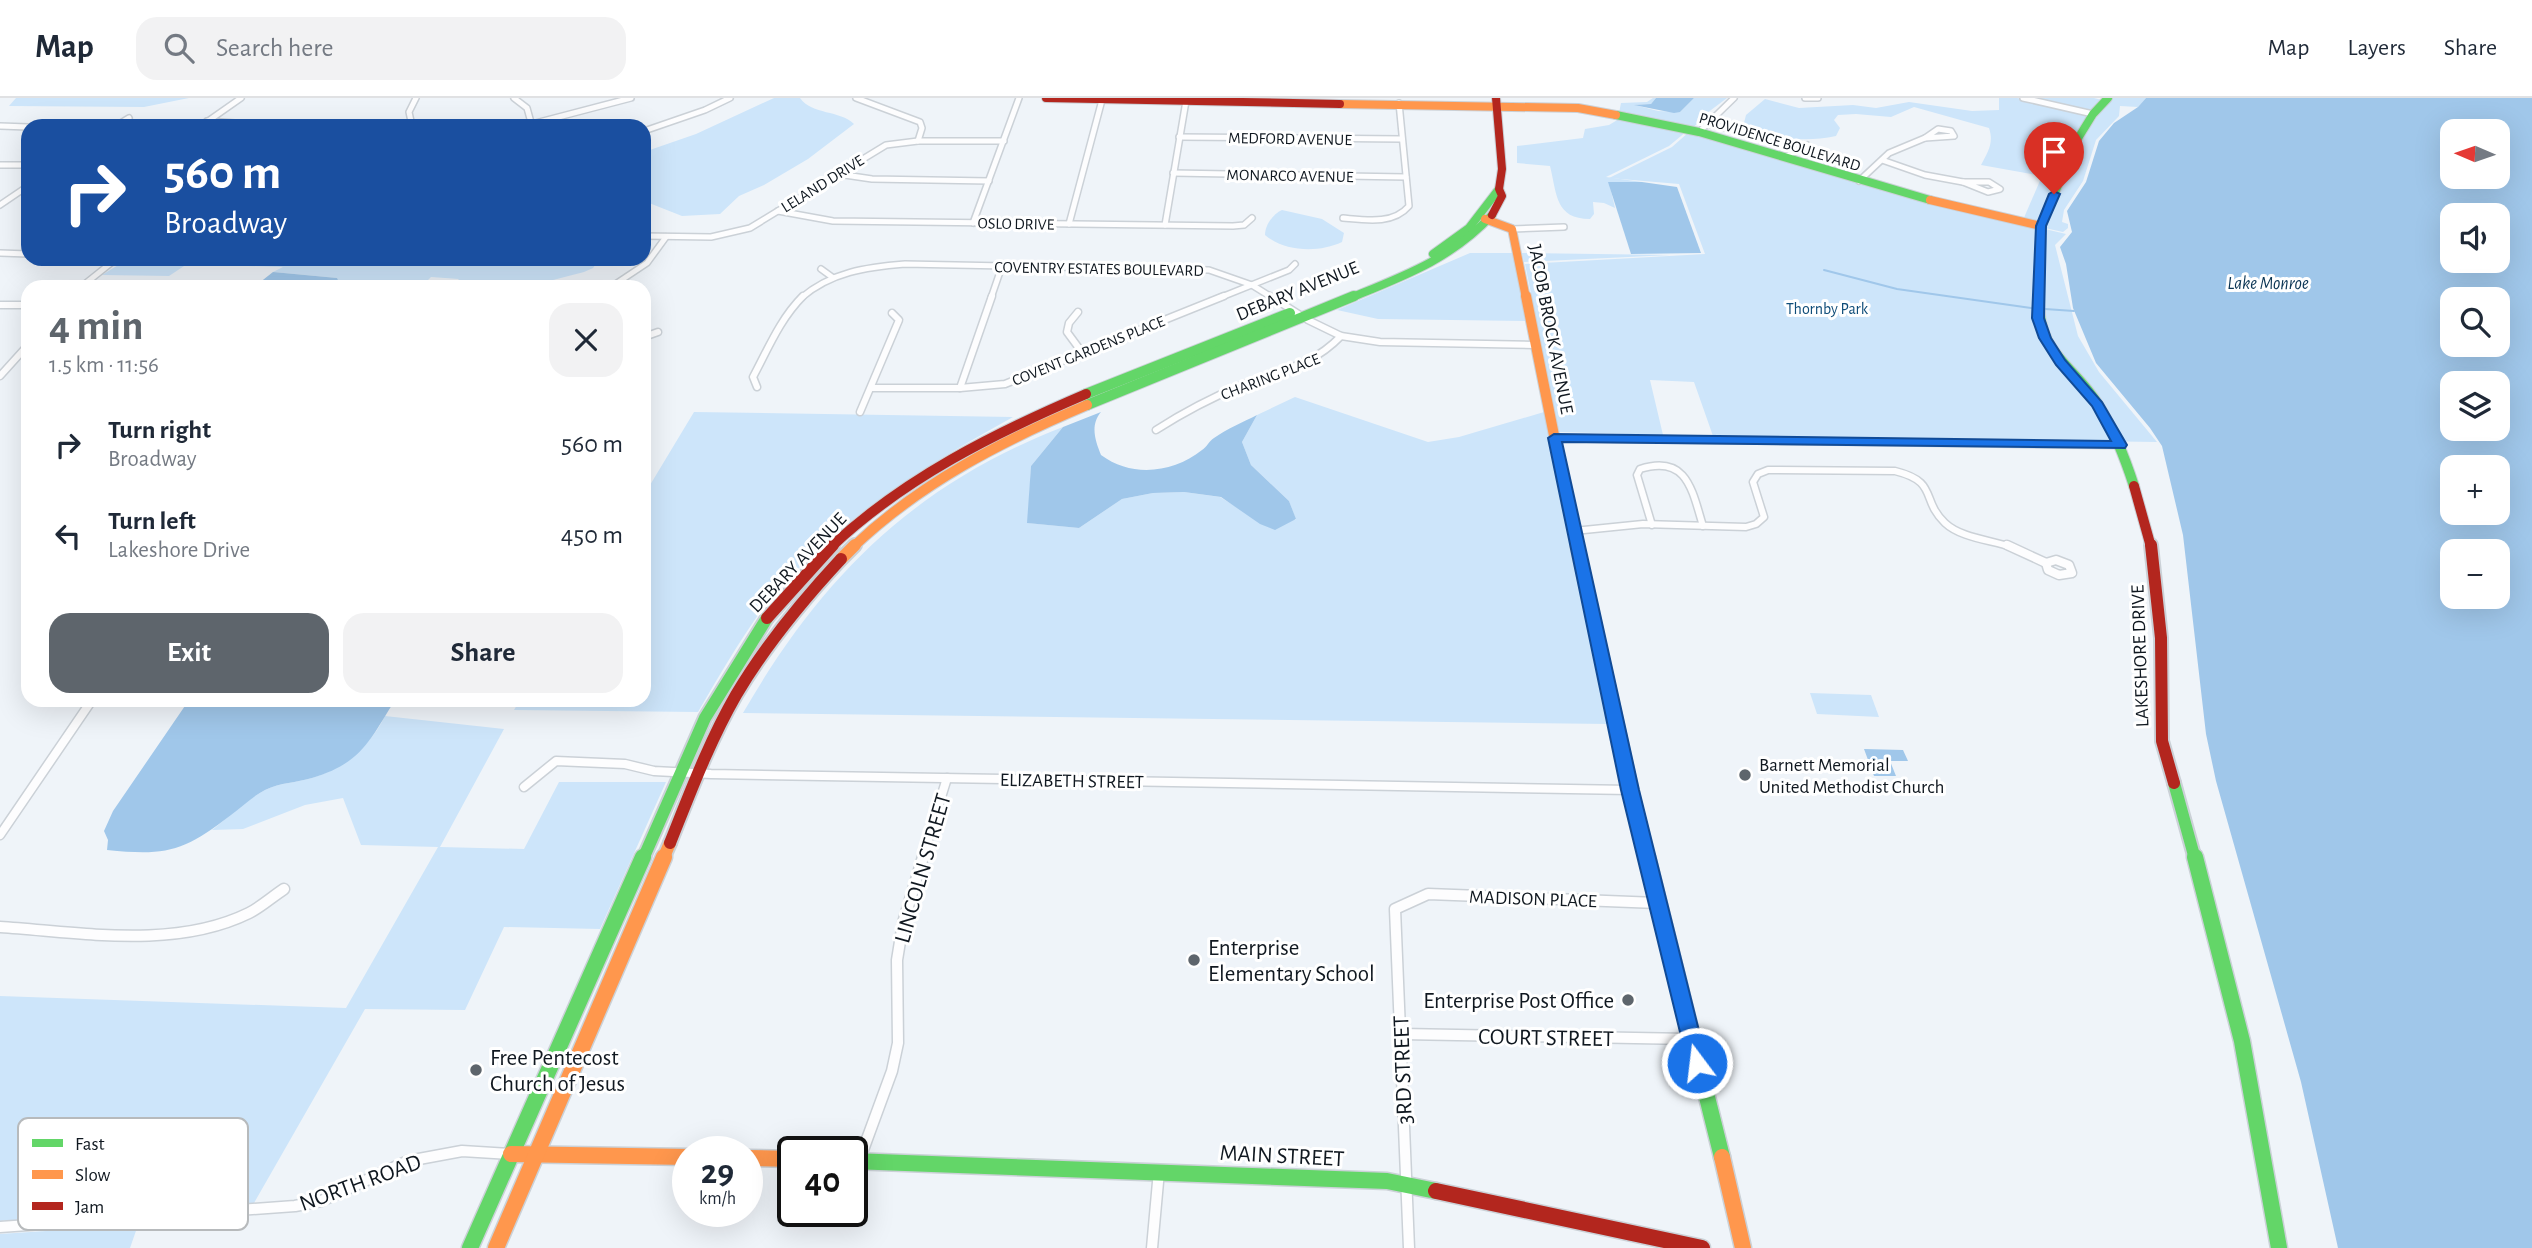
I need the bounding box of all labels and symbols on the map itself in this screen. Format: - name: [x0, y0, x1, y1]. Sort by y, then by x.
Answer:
- street label: PROVIDENCE BOULEVARD: [1697, 110, 1862, 174]
- north arrow: [2440, 119, 2510, 189]
- pin: [2024, 122, 2084, 194]
- street label: MEDFORD AVENUE: [1228, 130, 1352, 148]
- street label: LELAND DRIVE: [778, 152, 867, 216]
- street label: MONARCO AVENUE: [1226, 167, 1354, 185]
- street label: OSLO DRIVE: [978, 215, 1055, 233]
- street label: JACOB BROCK AVENUE: [1525, 243, 1576, 416]
- street label: DEBARY AVENUE: [1234, 258, 1362, 325]
- street label: COVENTRY ESTATES BOULEVARD: [994, 259, 1204, 279]
- water label: Lake Monroe: [2227, 275, 2309, 293]
- park label: Thornby Park: [1786, 301, 1869, 318]
- street label: COVENT GARDENS PLACE: [1010, 313, 1167, 389]
- street label: CHARING PLACE: [1219, 351, 1322, 403]
- street label: DEBARY AVENUE: [746, 510, 850, 616]
- street label: LAKESHORE DRIVE: [2129, 584, 2152, 727]
- place label: Barnett Memorial United Methodist Church: [1759, 756, 1944, 797]
- marker: Barnett Memorial United Methodist Church: [1737, 767, 1753, 783]
- street label: ELIZABETH STREET: [1000, 771, 1144, 792]
- street label: LINCOLN STREET: [891, 791, 956, 946]
- street label: MADISON PLACE: [1469, 888, 1597, 911]
- place label: Enterprise Elementary School: [1208, 937, 1375, 986]
- marker: Enterprise Elementary School: [1186, 952, 1202, 968]
- place label: Enterprise Post Office: [1423, 990, 1614, 1013]
- marker: Enterprise Post Office: [1620, 992, 1636, 1008]
- street label: 3RD STREET: [1390, 1015, 1417, 1125]
- street label: COURT STREET: [1478, 1026, 1614, 1051]
- position arrow: [1660, 1026, 1734, 1100]
- place label: Free Pentecost Church of Jesus: [490, 1047, 625, 1096]
- marker: Free Pentecost Church of Jesus: [468, 1062, 484, 1078]
- legend: [18, 1118, 248, 1230]
- text: Fast: [75, 1135, 105, 1154]
- speed limit sign: 40: [777, 1136, 868, 1227]
- street label: MAIN STREET: [1219, 1142, 1345, 1171]
- street label: NORTH ROAD: [297, 1151, 424, 1216]
- text: Slow: [75, 1166, 111, 1185]
- text: Jam: [75, 1198, 104, 1217]

